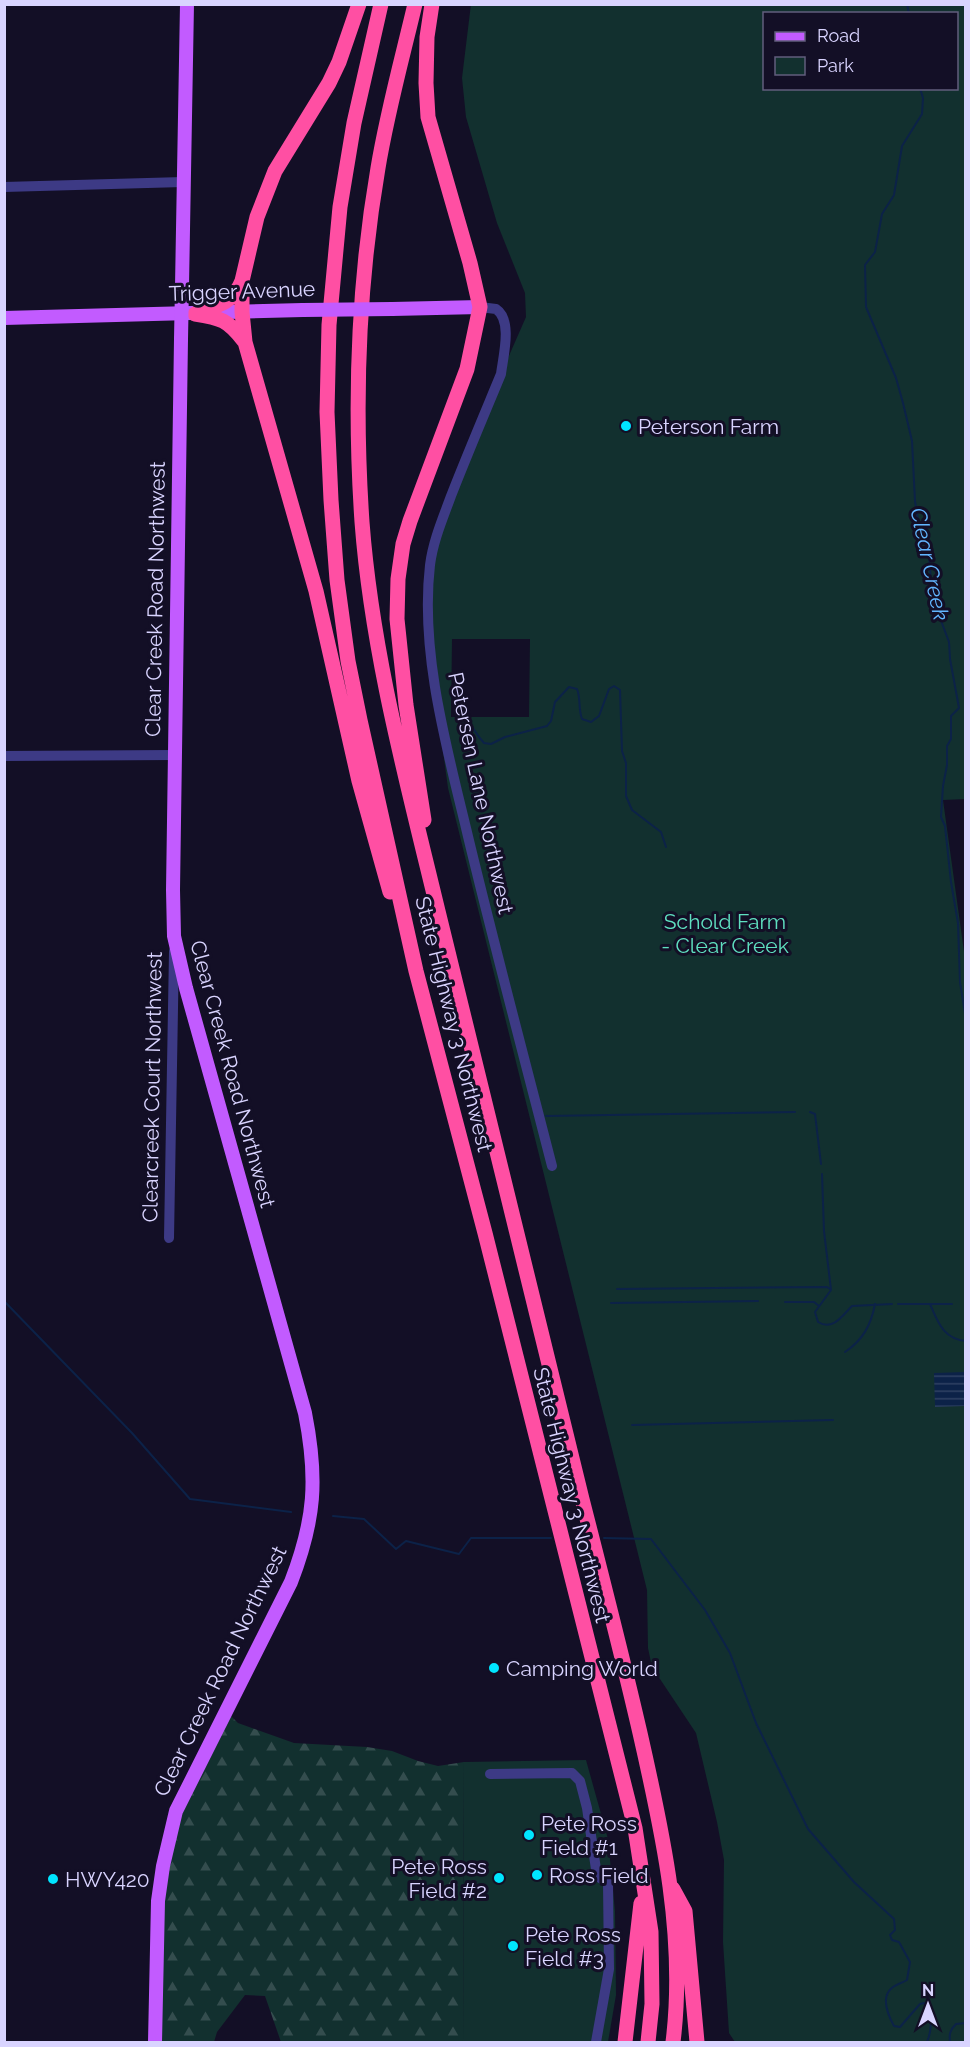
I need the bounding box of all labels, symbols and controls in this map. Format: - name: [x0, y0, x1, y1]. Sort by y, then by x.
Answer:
- legend: [763, 12, 958, 90]
- text: Road: [817, 25, 860, 46]
- text: Park: [817, 55, 854, 76]
- street label: Trigger Avenue: [168, 276, 316, 306]
- place label: Peterson Farm: [638, 414, 779, 439]
- marker: Peterson Farm: [619, 419, 633, 433]
- street label: Clear Creek Road Northwest: [140, 461, 170, 737]
- water label: Clear Creek: [905, 505, 955, 623]
- street label: Petersen Lane Northwest: [443, 670, 519, 916]
- street label: State Highway 3 Northwest: [410, 894, 498, 1154]
- park label: Schold Farm - Clear Creek: [661, 909, 789, 958]
- street label: Clear Creek Road Northwest: [185, 938, 281, 1210]
- street label: Clearcreek Court Northwest: [137, 951, 167, 1223]
- street label: State Highway 3 Northwest: [528, 1365, 616, 1625]
- street label: Clear Creek Road Northwest: [148, 1542, 292, 1800]
- place label: Camping World: [506, 1656, 658, 1681]
- marker: Camping World: [487, 1661, 501, 1675]
- place label: Pete Ross Field #1: [541, 1811, 637, 1860]
- marker: Pete Ross Field #1: [522, 1828, 536, 1842]
- place label: Pete Ross Field #2: [391, 1854, 487, 1903]
- place label: Ross Field: [549, 1863, 649, 1888]
- place label: HWY420: [65, 1867, 150, 1892]
- marker: Ross Field: [530, 1868, 544, 1882]
- marker: Pete Ross Field #2: [492, 1871, 506, 1885]
- marker: HWY420: [46, 1872, 60, 1886]
- place label: Pete Ross Field #3: [525, 1922, 621, 1971]
- marker: Pete Ross Field #3: [506, 1939, 520, 1953]
- north arrow: [898, 1975, 958, 2035]
- text: N: [922, 1981, 934, 2000]

